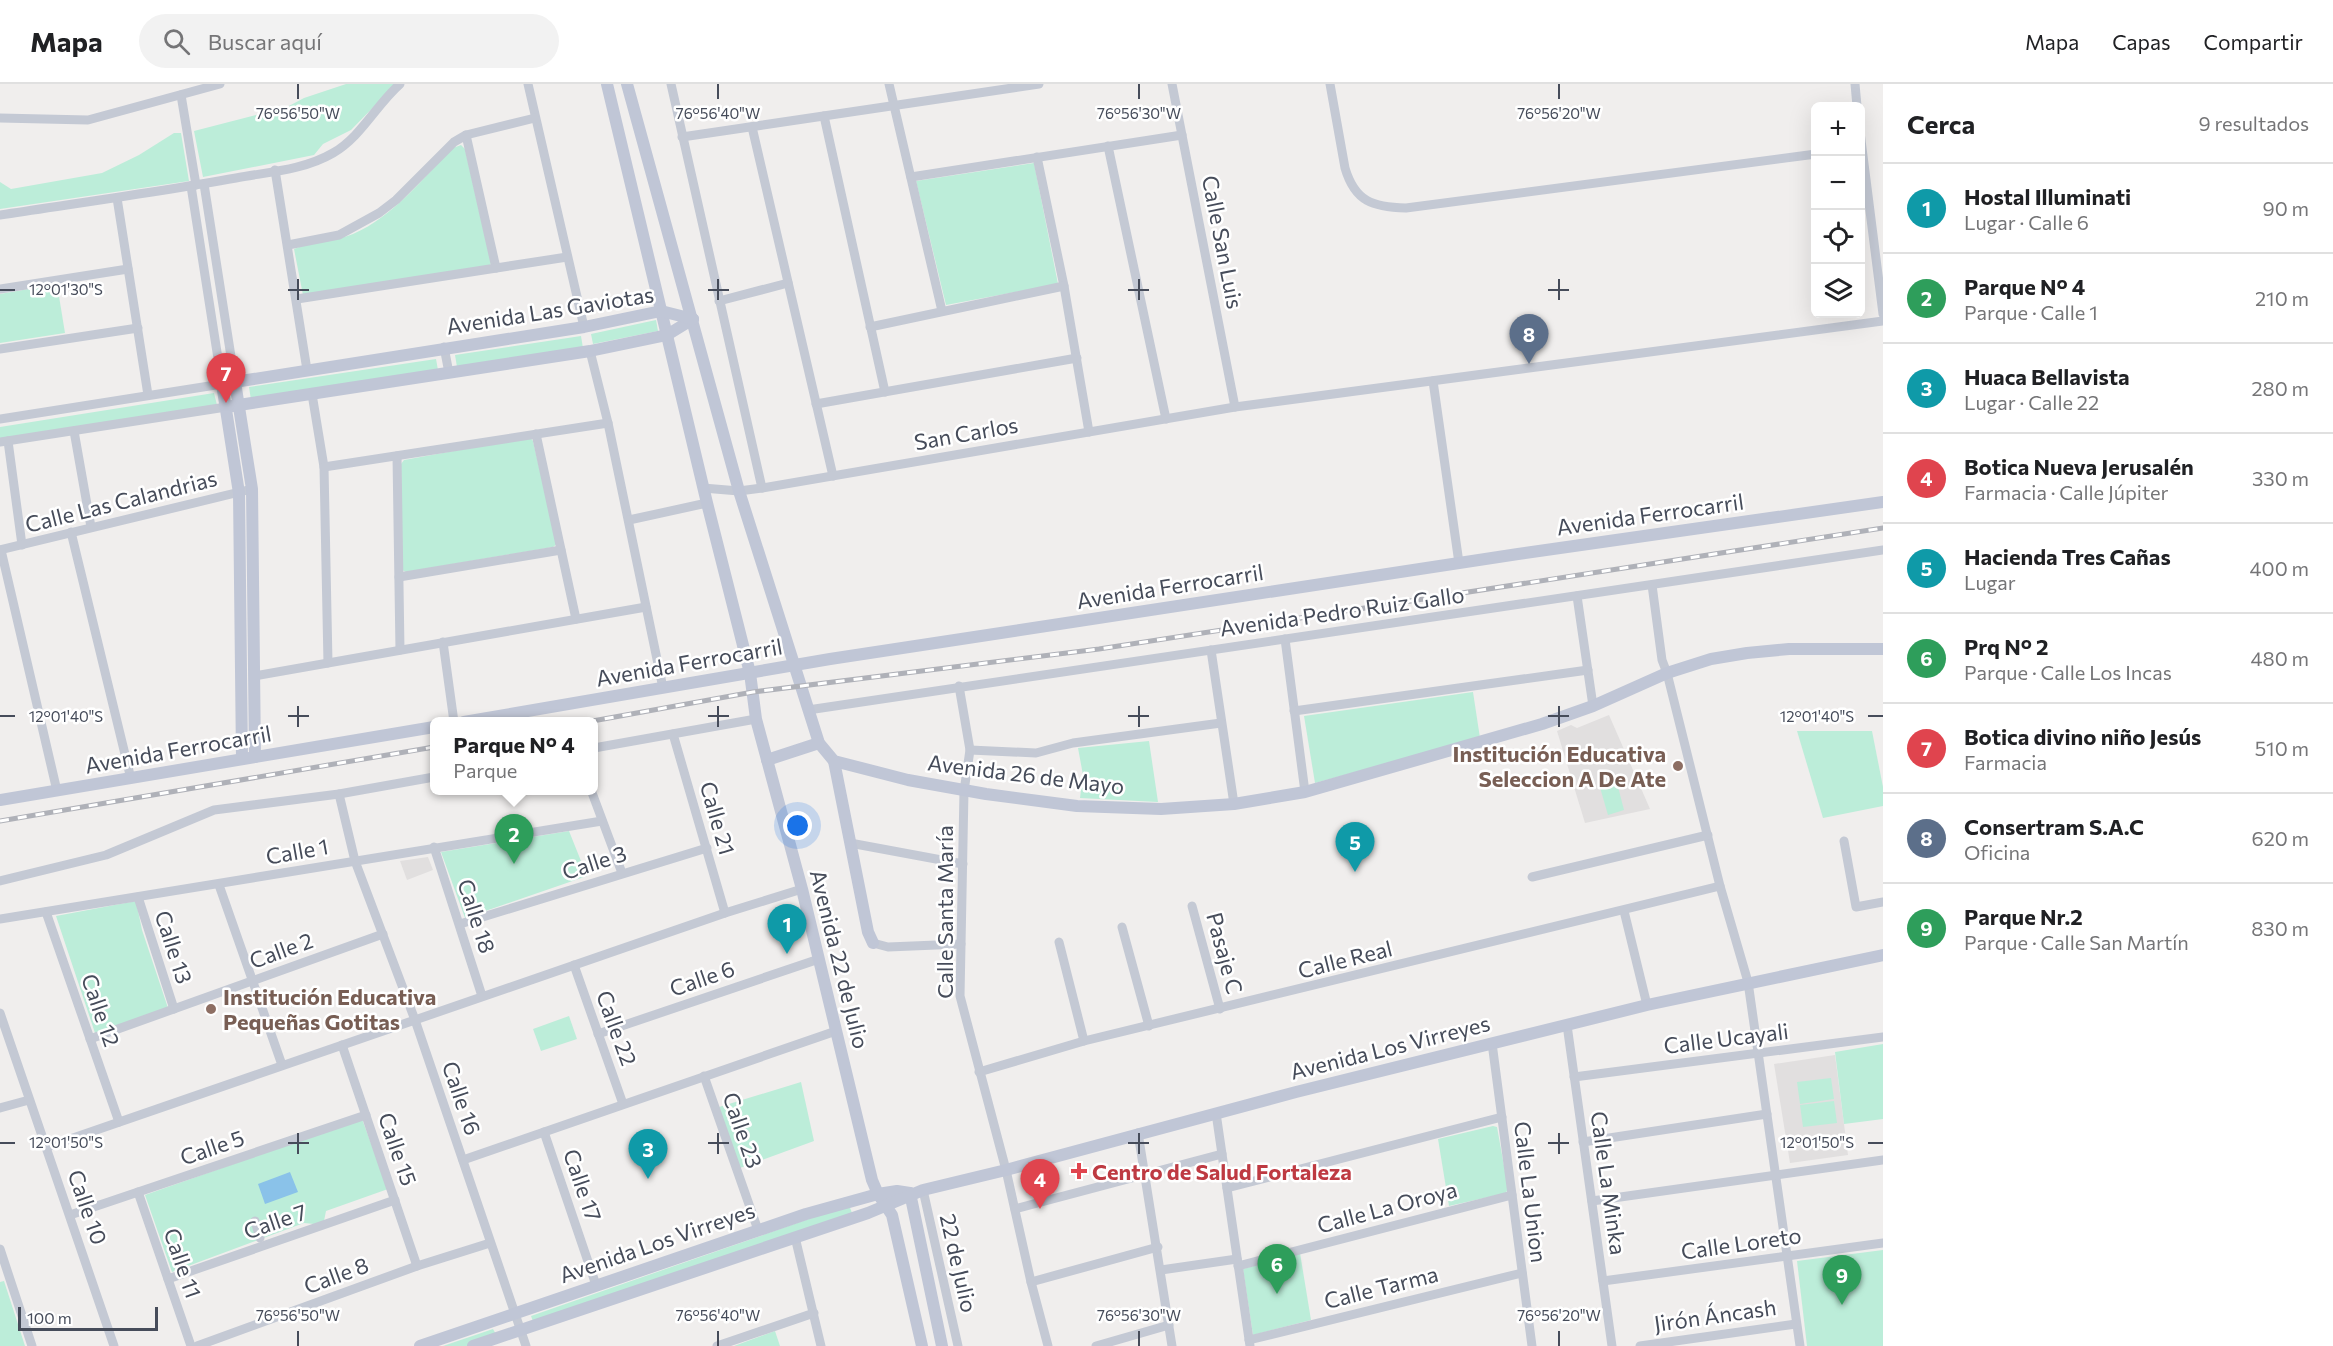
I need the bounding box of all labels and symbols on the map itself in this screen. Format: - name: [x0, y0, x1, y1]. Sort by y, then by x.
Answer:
- text: 76°56'50"W: [256, 104, 340, 122]
- text: 76°56'40"W: [676, 104, 760, 122]
- text: 76°56'30"W: [1097, 104, 1181, 122]
- text: 76°56'20"W: [1517, 104, 1601, 122]
- street label: Calle San Luis: [1197, 173, 1249, 311]
- text: 12°01'30"S: [29, 280, 103, 298]
- street label: Avenida Las Gaviotas: [444, 280, 656, 340]
- pin: 8: [1510, 314, 1549, 364]
- pin: 7: [206, 354, 246, 403]
- street label: San Carlos: [912, 411, 1020, 455]
- street label: Calle Las Calandrias: [22, 464, 220, 538]
- street label: Avenida Ferrocarril: [1555, 487, 1745, 541]
- street label: Avenida Ferrocarril: [1075, 558, 1265, 614]
- street label: Avenida Pedro Ruiz Gallo: [1218, 580, 1466, 642]
- street label: Avenida Ferrocarril: [594, 632, 784, 692]
- text: 12°01'40"S: [29, 707, 103, 725]
- text: 12°01'40"S: [1780, 707, 1854, 725]
- street label: Avenida Ferrocarril: [83, 719, 273, 779]
- place label: Institución Educativa Seleccion A De Ate: [1453, 740, 1666, 792]
- street label: Avenida 26 de Mayo: [926, 749, 1126, 799]
- marker: Institución Educativa Seleccion A De Ate: [1671, 759, 1685, 773]
- street label: Calle 21: [695, 778, 741, 858]
- your location: [783, 811, 812, 840]
- pin: 2: [494, 814, 534, 864]
- pin: 5: [1336, 822, 1374, 872]
- street label: Calle Santa María: [931, 825, 958, 999]
- street label: Calle 1: [264, 832, 330, 870]
- street label: Calle 3: [558, 839, 630, 885]
- street label: Avenida 22 de Julio: [805, 867, 875, 1051]
- street label: Calle 18: [452, 876, 502, 956]
- pin: 1: [768, 904, 806, 954]
- street label: Calle 13: [149, 907, 199, 987]
- street label: Pasaje C: [1201, 909, 1249, 997]
- street label: Calle 2: [245, 926, 317, 974]
- street label: Calle Real: [1295, 934, 1395, 984]
- street label: Calle 6: [666, 954, 738, 1002]
- street label: Calle 12: [76, 970, 126, 1050]
- place label: Institución Educativa Pequeñas Gotitas: [223, 983, 436, 1035]
- street label: Calle 22: [591, 987, 643, 1069]
- marker: Institución Educativa Pequeñas Gotitas: [204, 1002, 218, 1016]
- street label: Avenida Los Virreyes: [1287, 1009, 1493, 1085]
- street label: Calle Ucayali: [1662, 1017, 1790, 1059]
- street label: Calle 16: [437, 1058, 487, 1138]
- street label: Calle 23: [717, 1089, 769, 1171]
- street label: Calle 15: [373, 1109, 423, 1189]
- street label: Calle La Minka: [1586, 1110, 1632, 1256]
- street label: Calle La Union: [1509, 1120, 1553, 1264]
- street label: Calle 5: [176, 1123, 248, 1171]
- pin: 3: [628, 1130, 668, 1179]
- text: 12°01'50"S: [29, 1133, 103, 1151]
- text: 12°01'50"S: [1780, 1133, 1854, 1151]
- street label: Calle 17: [558, 1145, 608, 1225]
- place label: Centro de Salud Fortaleza: [1092, 1158, 1352, 1185]
- pin: 4: [1020, 1160, 1060, 1209]
- marker: Centro de Salud Fortaleza: [1070, 1162, 1088, 1180]
- street label: Calle 10: [63, 1166, 113, 1248]
- street label: Calle La Oroya: [1314, 1175, 1460, 1239]
- street label: Avenida Los Virreyes: [556, 1196, 758, 1288]
- street label: Calle 7: [240, 1198, 310, 1244]
- street label: 22 de Julio: [935, 1211, 983, 1315]
- street label: Calle Loreto: [1679, 1221, 1803, 1265]
- street label: Calle 11: [158, 1224, 208, 1302]
- pin: 6: [1258, 1244, 1296, 1294]
- street label: Calle 8: [300, 1251, 372, 1299]
- pin: 9: [1822, 1256, 1862, 1305]
- street label: Calle Tarma: [1321, 1260, 1441, 1314]
- street label: Jirón Áncash: [1652, 1293, 1778, 1337]
- scale bar: [18, 1304, 158, 1332]
- text: 76°56'50"W: [256, 1306, 340, 1324]
- text: 76°56'40"W: [676, 1306, 760, 1324]
- text: 76°56'30"W: [1097, 1306, 1181, 1324]
- text: 76°56'20"W: [1517, 1306, 1601, 1324]

